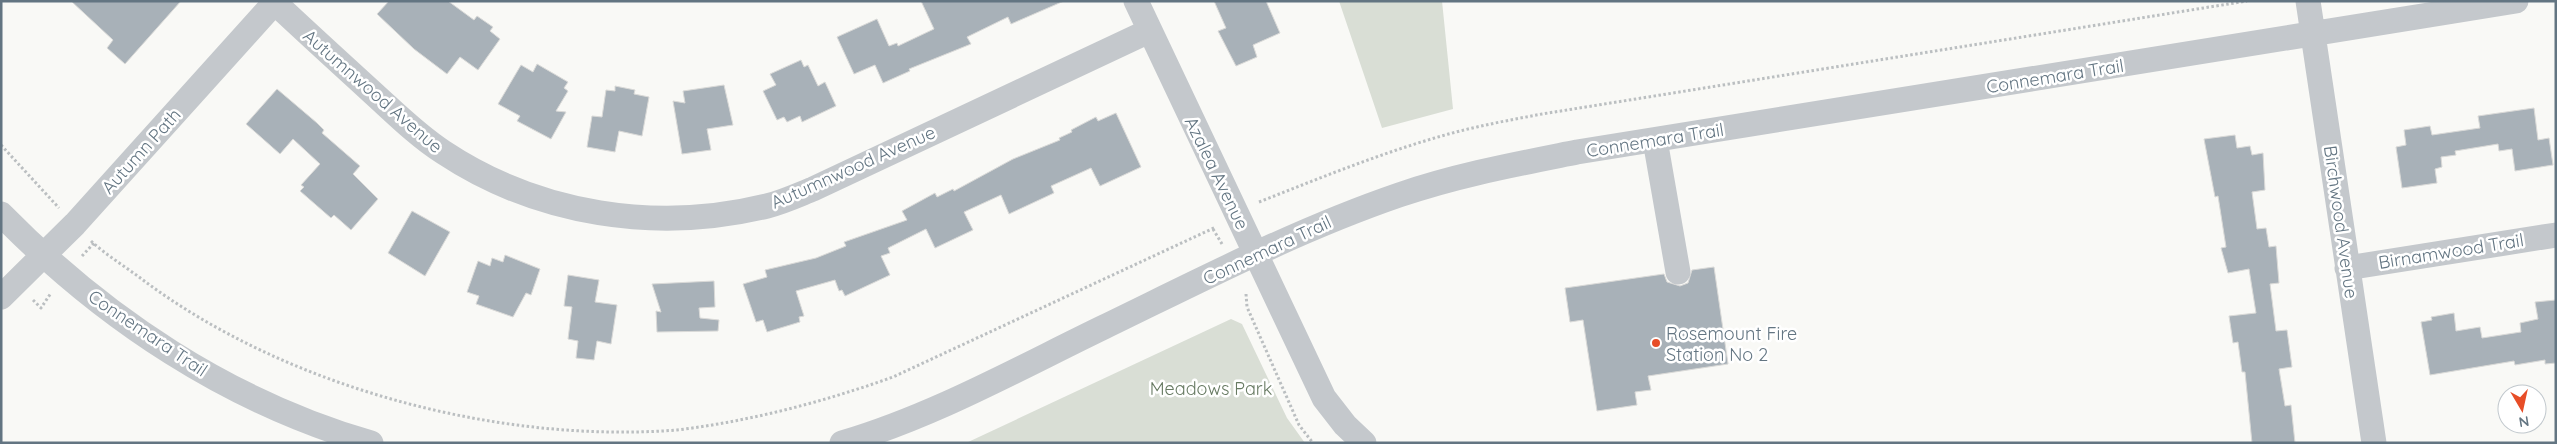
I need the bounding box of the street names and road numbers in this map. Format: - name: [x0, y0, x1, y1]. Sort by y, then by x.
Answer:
- street label: Autumnwood Avenue: [298, 24, 448, 158]
- street label: Connemara Trail: [1985, 54, 2125, 98]
- street label: Autumn Path: [96, 103, 186, 199]
- street label: Azalea Avenue: [1180, 113, 1254, 233]
- street label: Connemara Trail: [1585, 118, 1725, 162]
- street label: Autumnwood Avenue: [767, 120, 939, 214]
- street label: Birchwood Avenue: [2319, 144, 2363, 300]
- street label: Connemara Trail: [1199, 210, 1335, 290]
- street label: Birnamwood Trail: [2377, 228, 2525, 274]
- street label: Connemara Trail: [84, 285, 212, 381]

